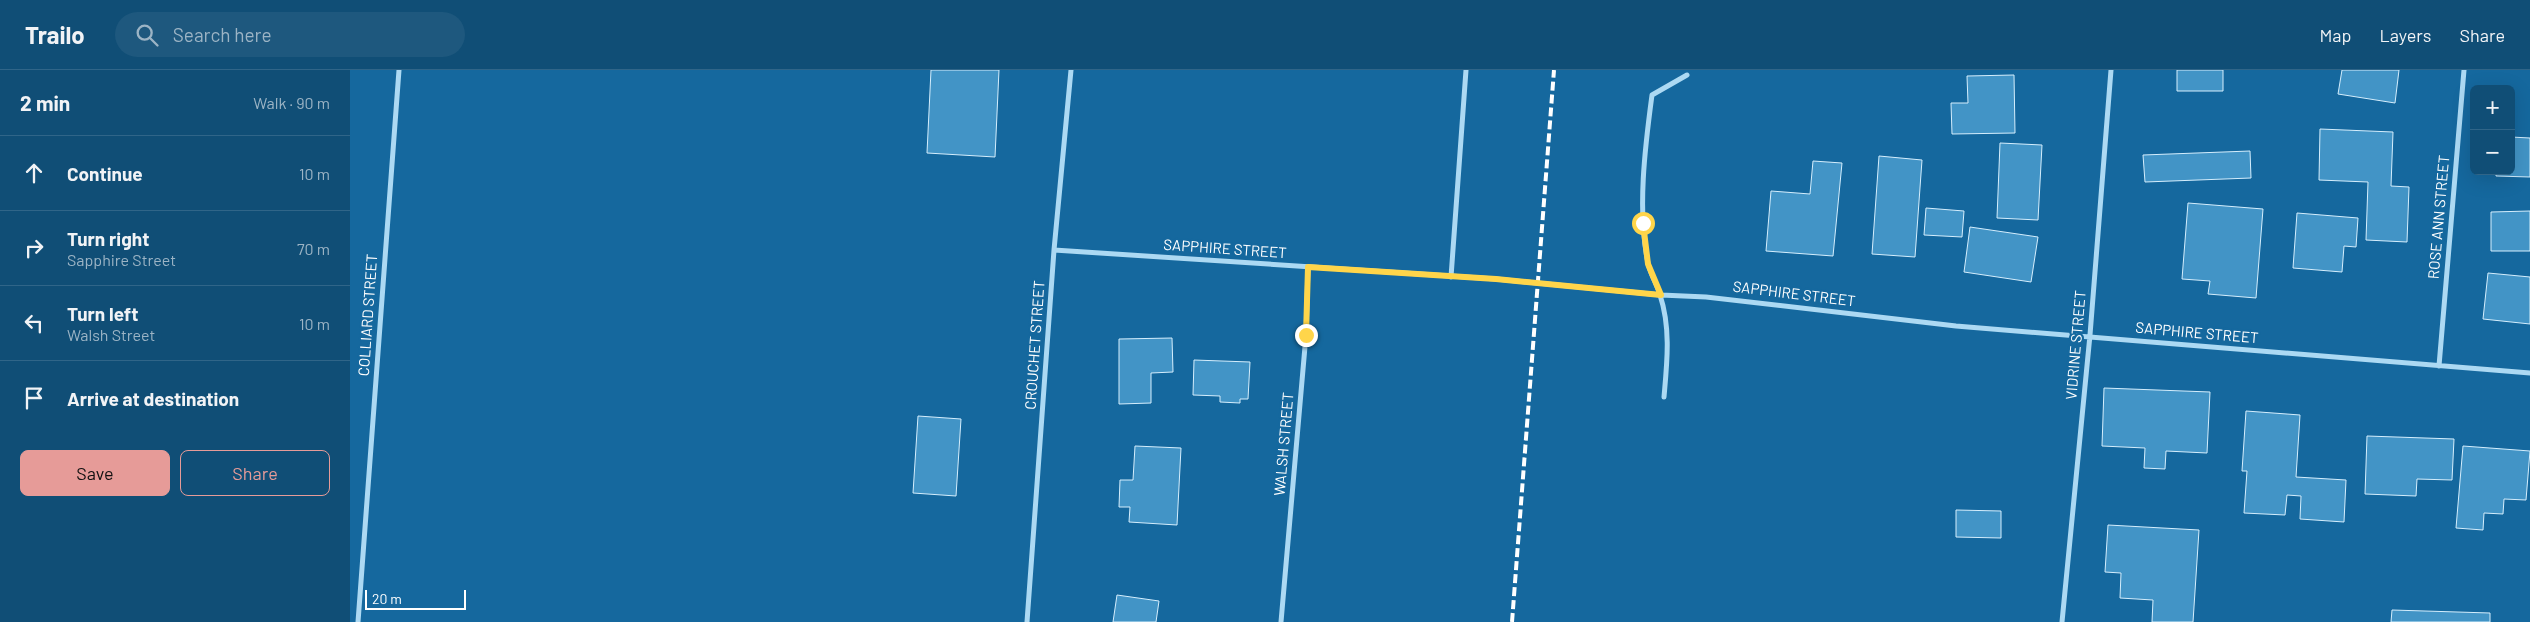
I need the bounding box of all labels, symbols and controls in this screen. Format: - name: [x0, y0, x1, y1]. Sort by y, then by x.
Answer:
- search box: [115, 12, 465, 57]
- text: Trailo: [25, 20, 85, 49]
- icon: search: [133, 21, 161, 49]
- text: Search here: [173, 23, 272, 46]
- text: Map: [2319, 24, 2351, 46]
- text: Layers: [2379, 24, 2432, 46]
- text: Share: [2460, 24, 2505, 46]
- map controls: [2470, 85, 2515, 175]
- button: +: [2470, 85, 2515, 130]
- text: 2 min: [20, 90, 70, 115]
- text: Walk · 90 m: [253, 93, 330, 112]
- button: −: [2470, 130, 2515, 175]
- street label: ROSE ANN STREET: [2424, 154, 2452, 280]
- icon: ahead: [20, 159, 48, 187]
- text: Continue: [67, 162, 143, 185]
- text: 10 m: [299, 164, 330, 183]
- route start: [1632, 212, 1655, 235]
- text: Turn right: [67, 227, 149, 250]
- icon: right: [20, 234, 48, 262]
- street label: SAPPHIRE STREET: [1163, 235, 1287, 261]
- text: 70 m: [297, 239, 330, 258]
- text: Sapphire Street: [67, 250, 176, 269]
- street label: COLLIARD STREET: [354, 253, 380, 377]
- street label: SAPPHIRE STREET: [1732, 277, 1856, 309]
- street label: CROUCHET STREET: [1021, 280, 1047, 410]
- street label: VIDRINE STREET: [2061, 289, 2089, 400]
- text: Turn left: [67, 302, 138, 325]
- icon: left: [20, 309, 48, 337]
- text: 10 m: [299, 314, 330, 333]
- street label: SAPPHIRE STREET: [2135, 318, 2259, 346]
- route end: [1295, 324, 1318, 347]
- text: Walsh Street: [67, 325, 155, 344]
- icon: arrive: [20, 384, 48, 412]
- text: Arrive at destination: [67, 387, 239, 410]
- street label: WALSH STREET: [1270, 391, 1296, 496]
- button: Save: [20, 450, 170, 496]
- button: Share: [180, 450, 330, 496]
- scale bar: [365, 587, 466, 610]
- text: 20 m: [372, 590, 402, 607]

